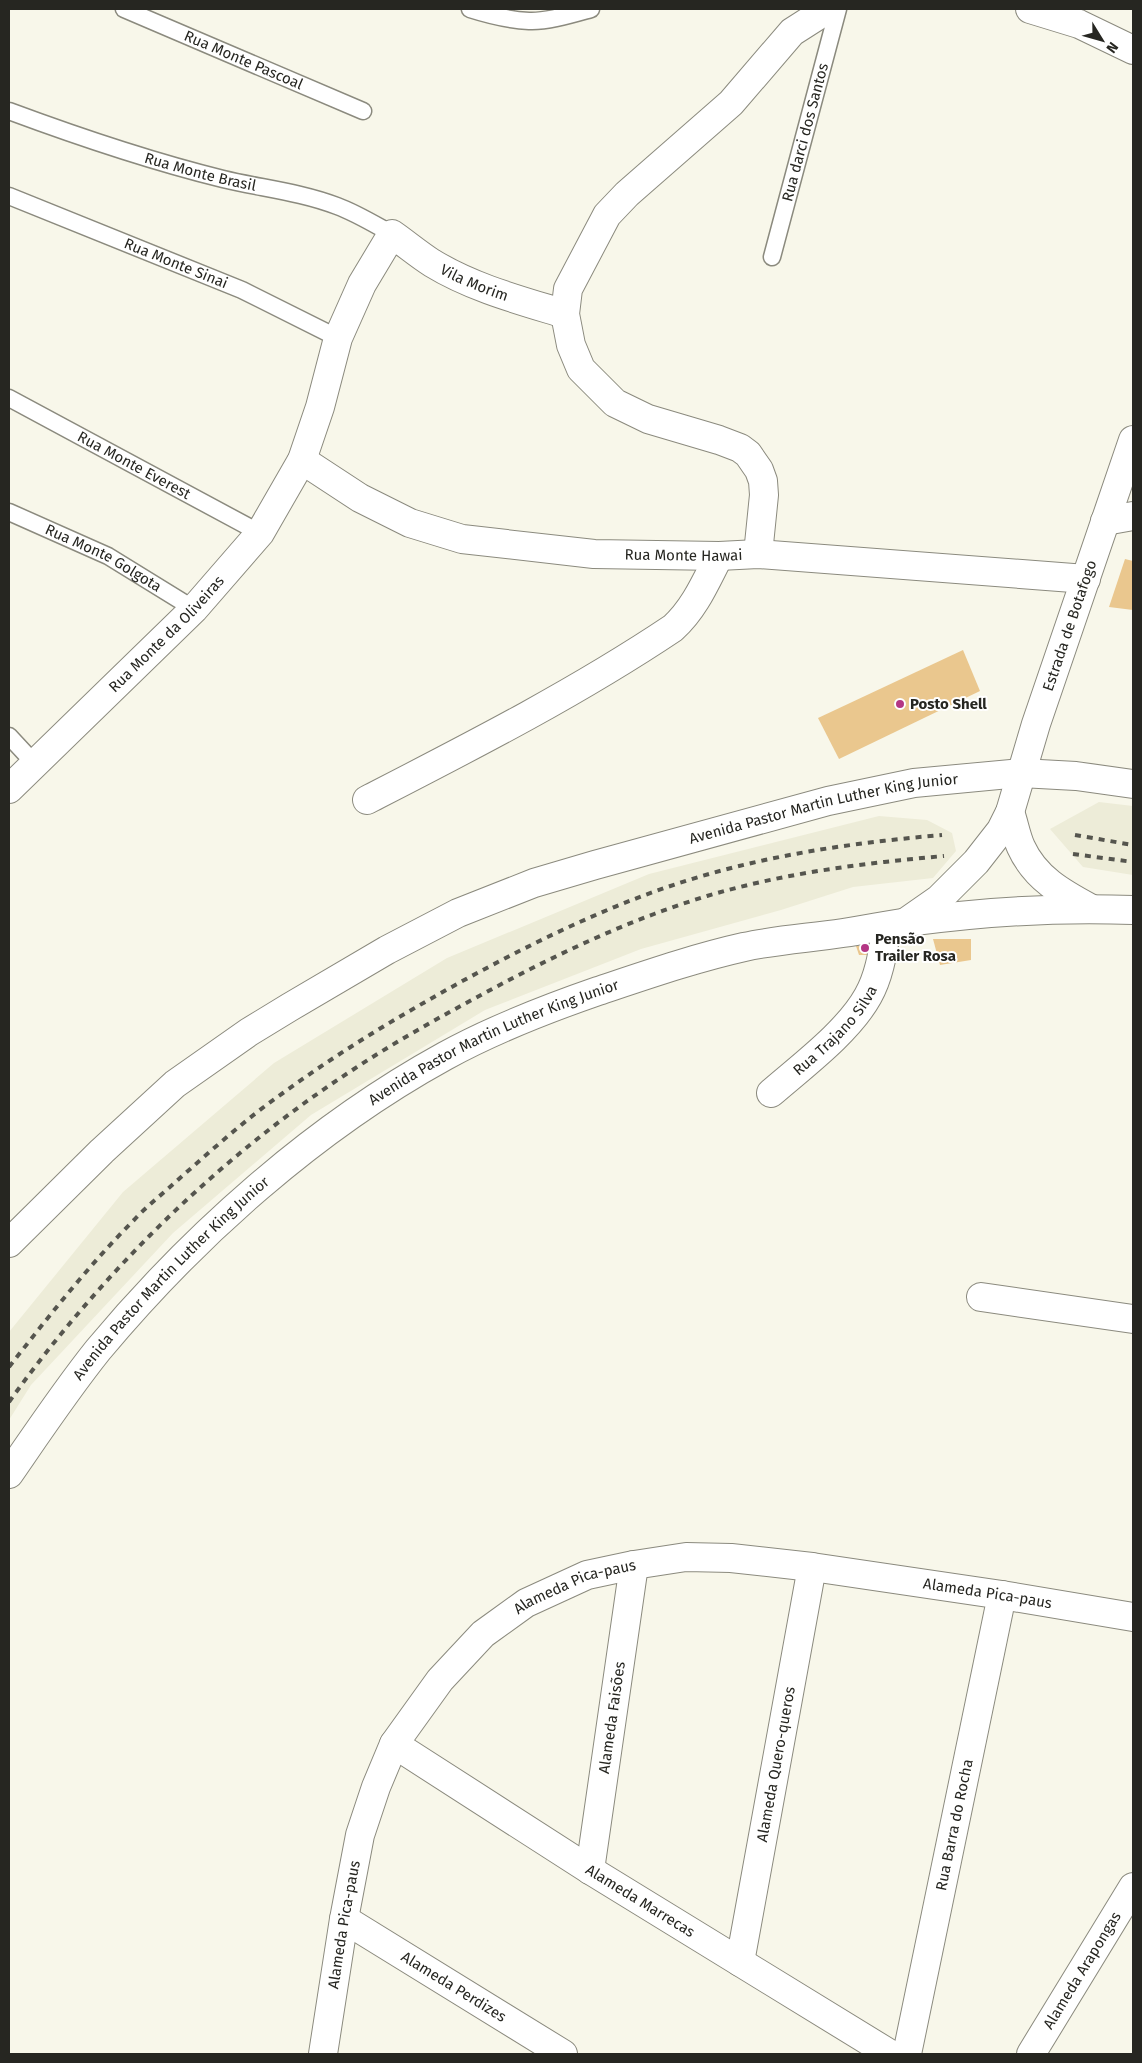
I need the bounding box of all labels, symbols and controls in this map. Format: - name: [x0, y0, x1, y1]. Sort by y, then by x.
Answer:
- north arrow: [1077, 15, 1127, 65]
- street label: Rua Monte Pascoal: [181, 27, 306, 94]
- text: N: [1102, 39, 1122, 56]
- street label: Rua darci dos Santos: [778, 61, 832, 204]
- street label: Rua Monte Brasil: [142, 149, 258, 195]
- street label: Rua Monte Sinai: [121, 234, 230, 292]
- street label: Vila Morim: [437, 260, 511, 305]
- street label: Rua Monte Everest: [74, 428, 194, 503]
- street label: Rua Monte Golgota: [42, 520, 165, 596]
- street label: Rua Monte Hawai: [624, 545, 743, 565]
- street label: Estrada de Botafogo: [1039, 558, 1100, 694]
- street label: Rua Monte da Oliveiras: [105, 572, 228, 696]
- place label: Posto Shell: [910, 695, 987, 713]
- marker: Posto Shell: [894, 698, 906, 710]
- street label: Avenida Pastor Martin Luther King Junior: [687, 770, 959, 848]
- place label: Pensão Trailer Rosa: [875, 930, 956, 965]
- marker: Pensão Trailer Rosa: [859, 942, 871, 954]
- street label: Avenida Pastor Martin Luther King Junior: [365, 976, 621, 1109]
- street label: Rua Trajano Silva: [789, 983, 881, 1079]
- street label: Avenida Pastor Martin Luther King Junior: [69, 1173, 273, 1384]
- street label: Alameda Pica-paus: [510, 1556, 638, 1618]
- street label: Alameda Pica-paus: [922, 1575, 1053, 1612]
- street label: Alameda Faisões: [595, 1660, 629, 1775]
- street label: Alameda Quero-queros: [753, 1685, 799, 1843]
- street label: Rua Barra do Rocha: [932, 1757, 977, 1892]
- street label: Alameda Pica-paus: [324, 1859, 364, 1990]
- street label: Alameda Marrecas: [583, 1861, 698, 1941]
- street label: Alameda Arapongas: [1039, 1908, 1125, 2032]
- street label: Alameda Perdizes: [398, 1948, 510, 2026]

